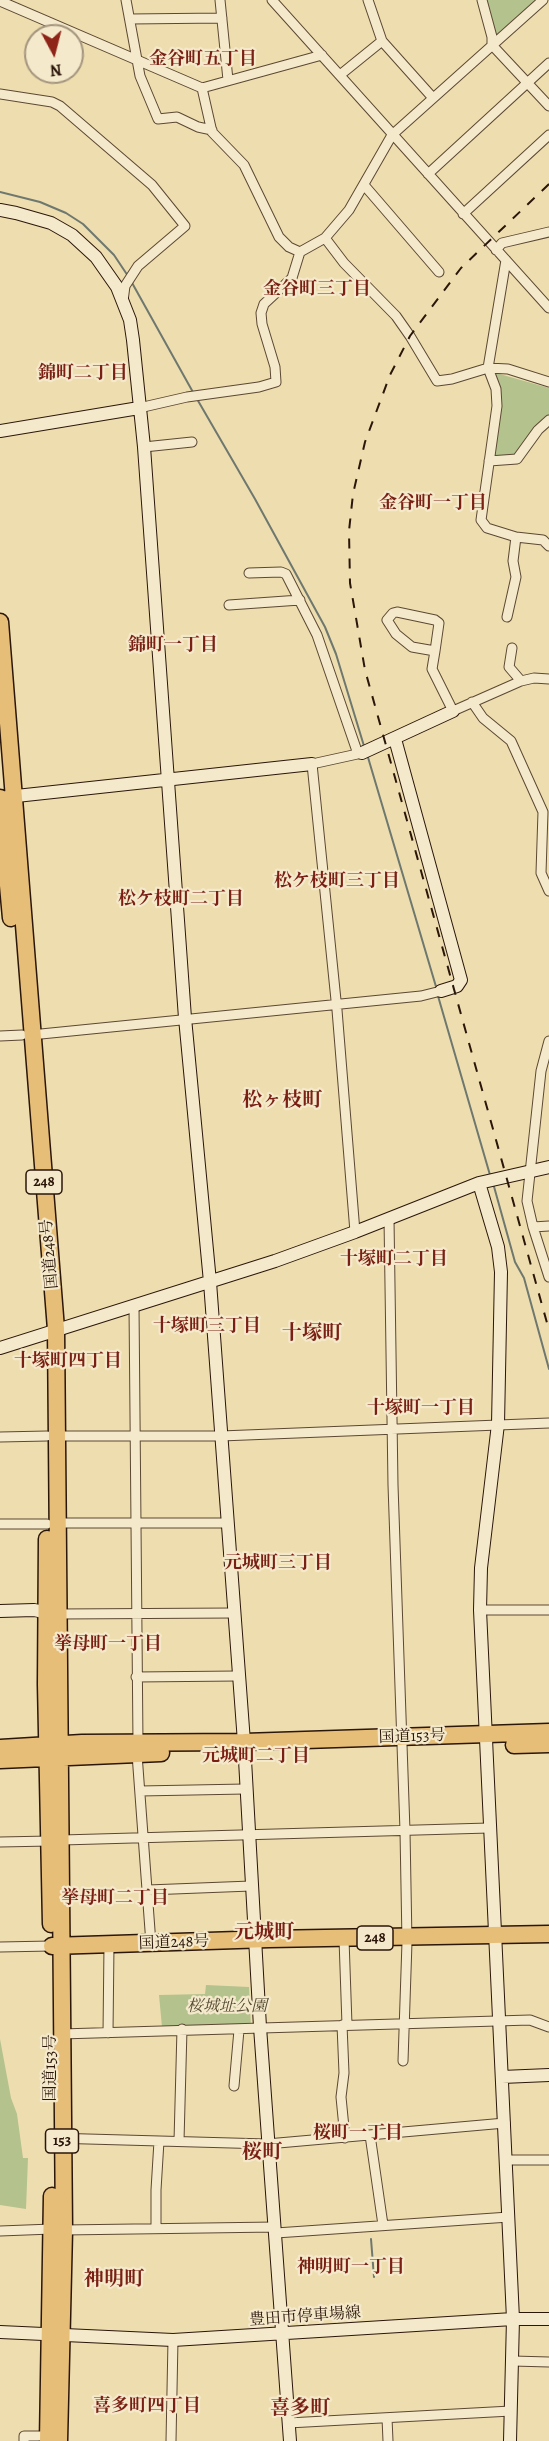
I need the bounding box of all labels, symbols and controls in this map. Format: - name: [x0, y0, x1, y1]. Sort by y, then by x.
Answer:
- north arrow: [24, 24, 84, 84]
- district label: 金谷町五丁目: [149, 49, 257, 71]
- text: N: [49, 58, 63, 82]
- district label: 金谷町三丁目: [263, 279, 371, 301]
- district label: 錦町二丁目: [38, 363, 128, 385]
- district label: 金谷町一丁目: [379, 493, 487, 515]
- district label: 錦町一丁目: [128, 635, 218, 657]
- district label: 松ケ枝町三丁目: [274, 871, 400, 893]
- district label: 松ケ枝町二丁目: [118, 889, 244, 911]
- district label: 松ヶ枝町: [242, 1089, 322, 1113]
- road number: 248: [26, 1170, 62, 1194]
- street label: 国道248号: [37, 1218, 63, 1290]
- district label: 十塚町二丁目: [340, 1249, 448, 1271]
- district label: 十塚町三丁目: [153, 1316, 261, 1338]
- district label: 十塚町: [282, 1322, 342, 1346]
- district label: 十塚町四丁目: [14, 1351, 122, 1373]
- district label: 十塚町一丁目: [367, 1398, 475, 1420]
- district label: 元城町三丁目: [224, 1553, 332, 1575]
- district label: 挙母町一丁目: [54, 1634, 162, 1656]
- street label: 国道153号: [378, 1726, 446, 1748]
- district label: 元城町二丁目: [202, 1746, 310, 1768]
- district label: 挙母町二丁目: [61, 1888, 169, 1910]
- district label: 元城町: [234, 1921, 294, 1945]
- road number: 248: [357, 1926, 393, 1950]
- street label: 国道248号: [138, 1932, 210, 1954]
- park label: 桜城址公園: [187, 1997, 267, 2017]
- street label: 国道153号: [41, 2034, 61, 2102]
- district label: 桜町一丁目: [313, 2123, 403, 2145]
- road number: 153: [46, 2129, 78, 2153]
- district label: 桜町: [242, 2141, 282, 2165]
- district label: 神明町一丁目: [297, 2257, 405, 2279]
- district label: 神明町: [84, 2268, 144, 2292]
- street label: 豊田市停車場線: [248, 2304, 362, 2330]
- district label: 喜多町四丁目: [93, 2396, 201, 2418]
- district label: 喜多町: [270, 2397, 330, 2421]

